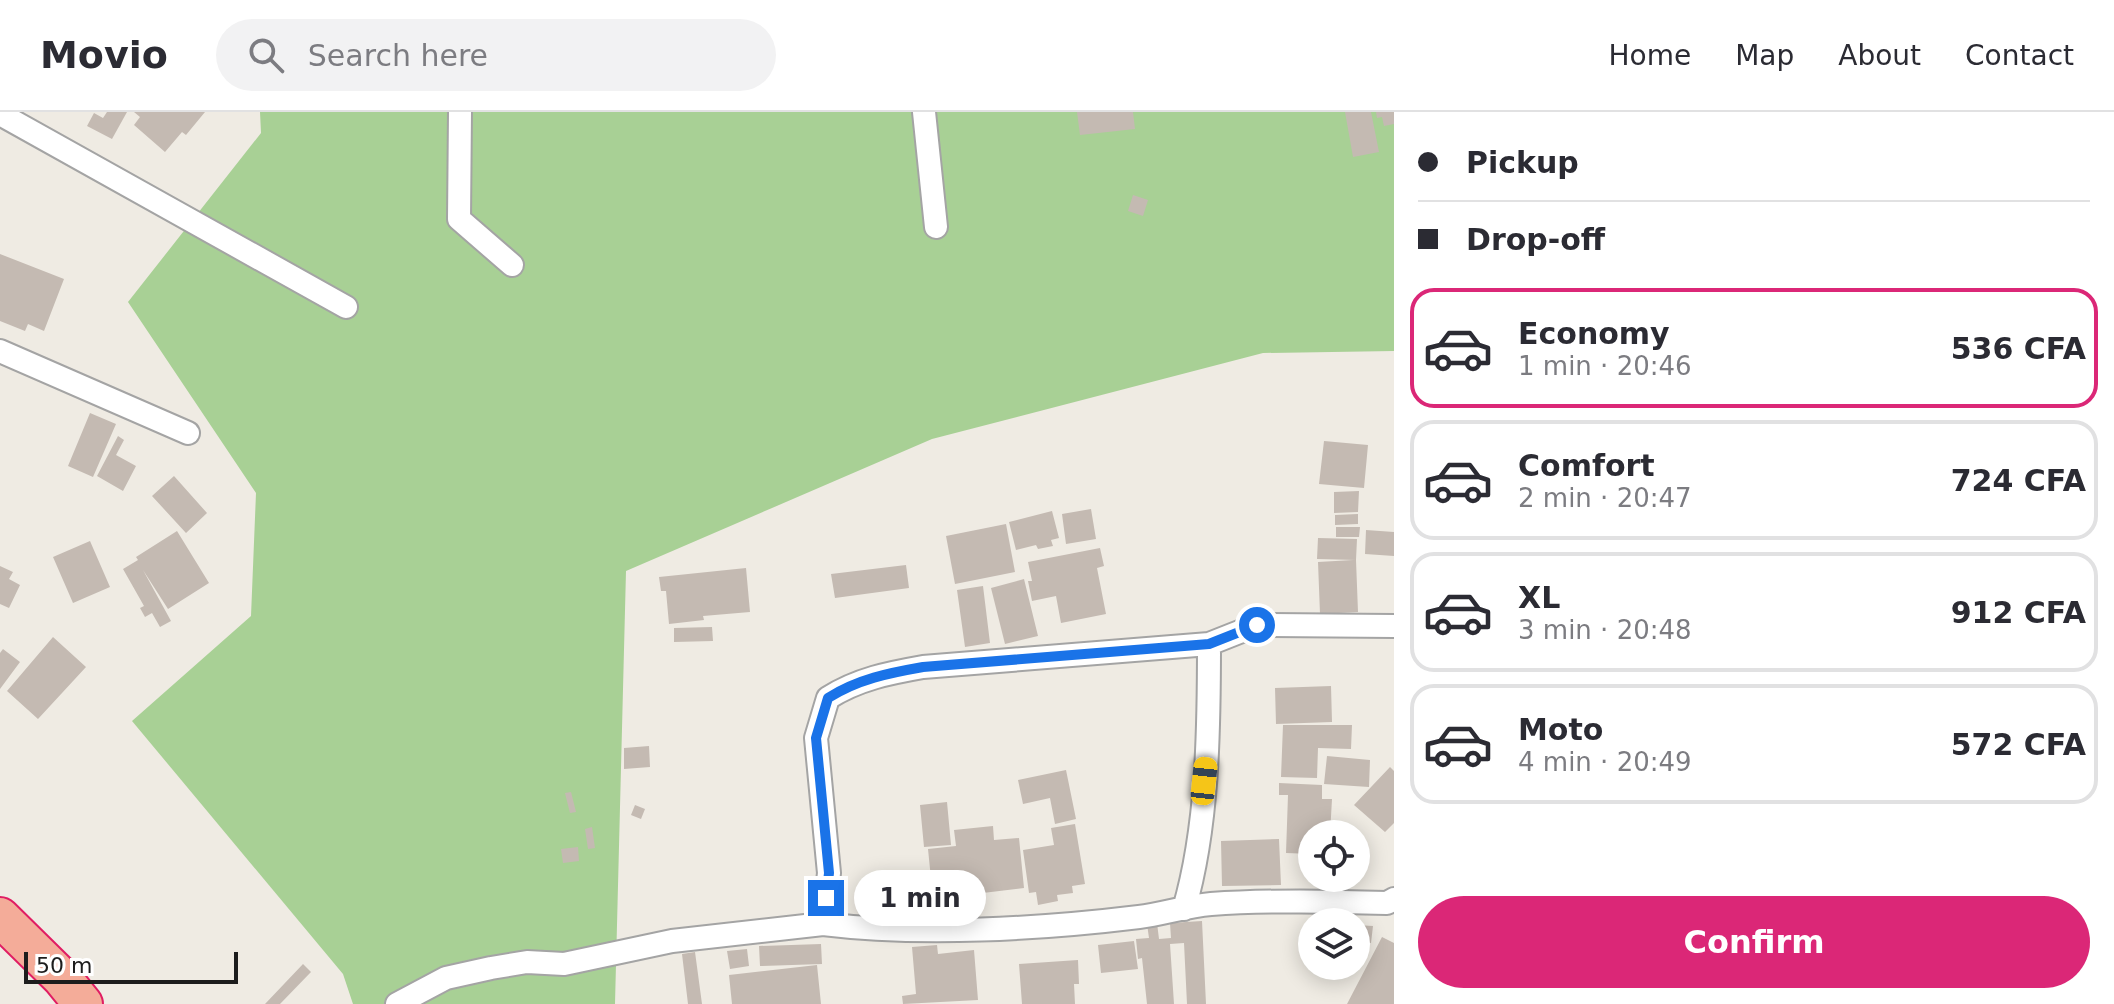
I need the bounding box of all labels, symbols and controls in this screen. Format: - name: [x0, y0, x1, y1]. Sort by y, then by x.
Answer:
- search box: [216, 19, 776, 91]
- text: Movio: [40, 33, 168, 77]
- icon: search: [244, 33, 288, 77]
- text: Search here: [308, 38, 488, 73]
- text: Home: [1608, 39, 1691, 72]
- text: Map: [1735, 39, 1794, 72]
- text: About: [1838, 39, 1921, 72]
- text: Contact: [1965, 39, 2074, 72]
- text: Pickup: [1466, 145, 1579, 180]
- text: Drop-off: [1466, 222, 1605, 257]
- icon: car: [1422, 312, 1494, 384]
- text: Economy: [1518, 316, 1670, 351]
- text: 536 CFA: [1951, 331, 2086, 366]
- text: 1 min · 20:46: [1518, 351, 1692, 381]
- icon: car: [1422, 444, 1494, 516]
- text: Comfort: [1518, 448, 1655, 483]
- text: 724 CFA: [1951, 463, 2086, 498]
- text: 2 min · 20:47: [1518, 483, 1692, 513]
- icon: car: [1422, 576, 1494, 648]
- text: XL: [1518, 580, 1560, 615]
- text: 912 CFA: [1951, 595, 2086, 630]
- route start: [1239, 607, 1275, 643]
- text: 3 min · 20:48: [1518, 615, 1692, 645]
- icon: car: [1422, 708, 1494, 780]
- text: Moto: [1518, 712, 1603, 747]
- text: 572 CFA: [1951, 727, 2086, 762]
- text: 4 min · 20:49: [1518, 747, 1692, 777]
- car: [1190, 756, 1218, 806]
- map controls: [1298, 820, 1370, 980]
- button: locate: [1298, 820, 1370, 892]
- callout: 1 min: [854, 870, 986, 926]
- route end: [808, 880, 844, 916]
- text: 1 min: [879, 883, 961, 913]
- button: Confirm: [1418, 896, 2090, 988]
- button: layers: [1298, 908, 1370, 980]
- scale bar: [24, 948, 238, 984]
- text: 50 m: [36, 953, 92, 978]

